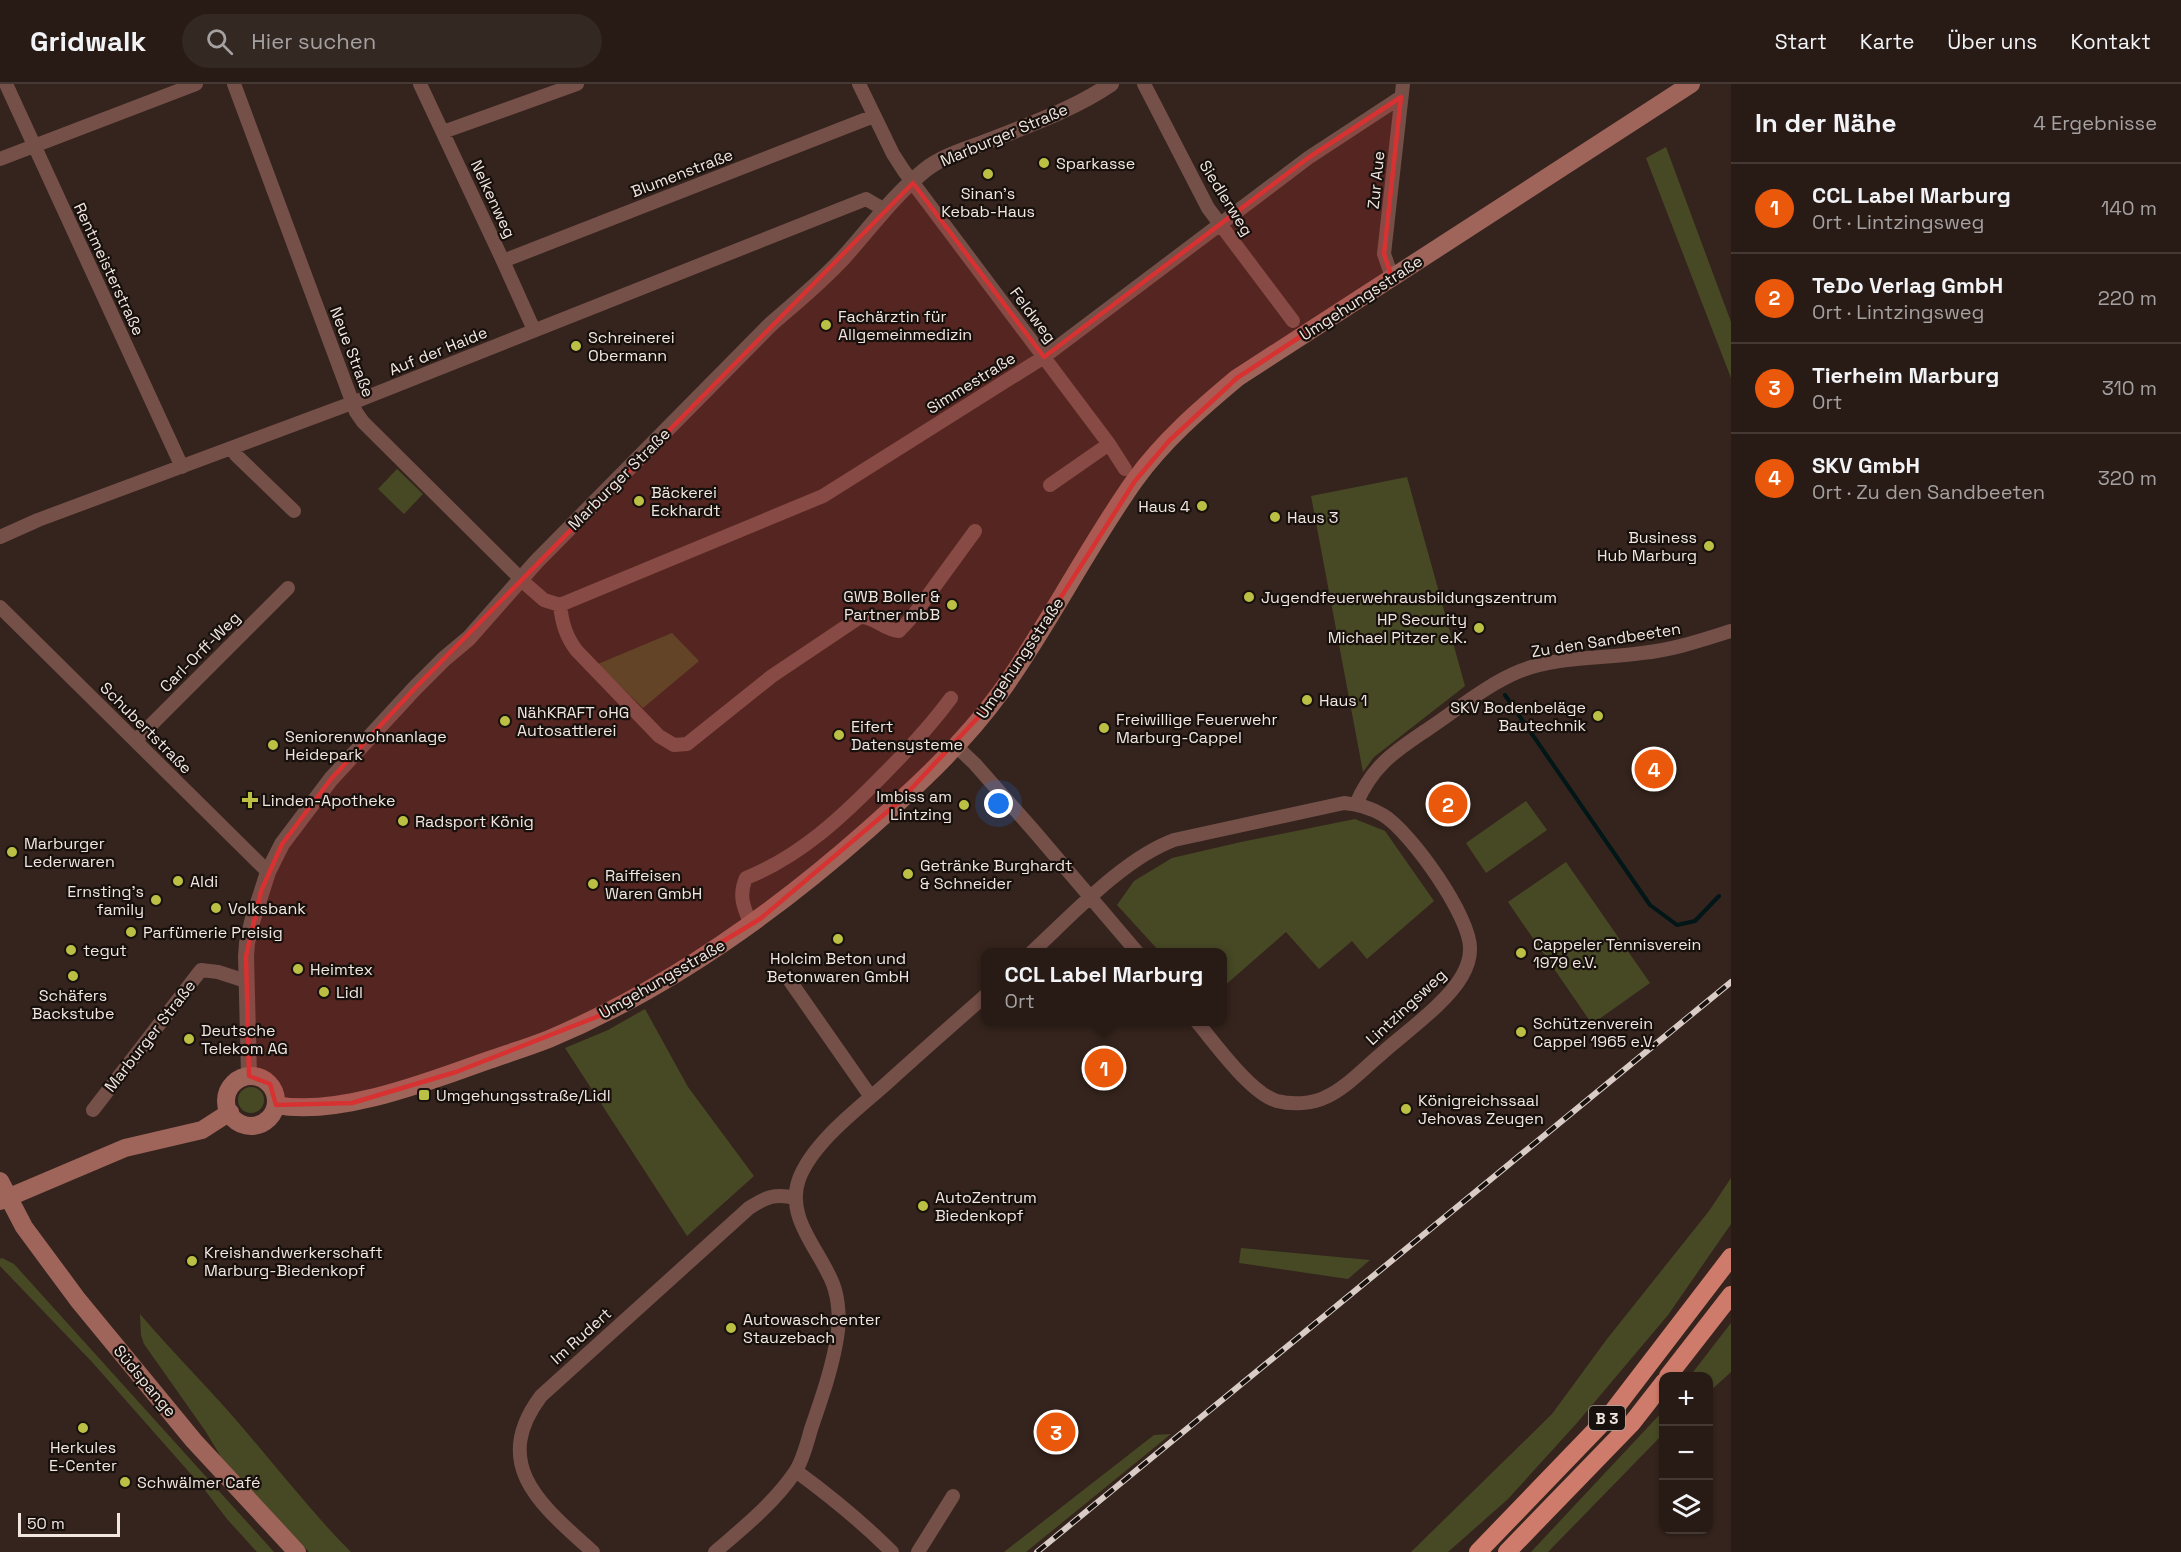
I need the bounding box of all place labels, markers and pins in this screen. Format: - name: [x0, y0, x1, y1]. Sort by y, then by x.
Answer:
- place label: Sparkasse: [1056, 153, 1135, 174]
- marker: Sparkasse: [1037, 156, 1051, 170]
- marker: Sinan's Kebab-Haus: [981, 167, 995, 181]
- place label: Sinan's Kebab-Haus: [941, 183, 1035, 222]
- place label: Fachärztin für Allgemeinmedizin: [838, 306, 972, 345]
- marker: Fachärztin für Allgemeinmedizin: [819, 318, 833, 332]
- place label: Schreinerei Obermann: [588, 327, 675, 366]
- marker: Schreinerei Obermann: [569, 339, 583, 353]
- place label: Bäckerei Eckhardt: [651, 482, 721, 521]
- marker: Bäckerei Eckhardt: [632, 494, 646, 508]
- place label: Haus 4: [1138, 496, 1190, 517]
- marker: Haus 4: [1195, 499, 1209, 513]
- place label: Haus 3: [1287, 507, 1339, 528]
- marker: Haus 3: [1268, 510, 1282, 524]
- place label: Business Hub Marburg: [1597, 527, 1697, 566]
- marker: Business Hub Marburg: [1702, 539, 1716, 553]
- place label: GWB Boller & Partner mbB: [843, 586, 940, 625]
- place label: Jugendfeuerwehrausbildungszentrum: [1261, 587, 1557, 608]
- marker: Jugendfeuerwehrausbildungszentrum: [1242, 590, 1256, 604]
- marker: GWB Boller & Partner mbB: [945, 598, 959, 612]
- place label: HP Security Michael Pitzer e.K.: [1328, 609, 1467, 648]
- marker: HP Security Michael Pitzer e.K.: [1472, 621, 1486, 635]
- place label: Haus 1: [1319, 690, 1368, 711]
- marker: Haus 1: [1300, 693, 1314, 707]
- place label: SKV Bodenbeläge Bautechnik: [1450, 697, 1586, 736]
- place label: NähKRAFT oHG Autosattlerei: [517, 702, 629, 741]
- place label: Freiwillige Feuerwehr Marburg-Cappel: [1116, 709, 1277, 748]
- marker: SKV Bodenbeläge Bautechnik: [1591, 709, 1605, 723]
- marker: NähKRAFT oHG Autosattlerei: [498, 714, 512, 728]
- place label: Eifert Datensysteme: [851, 716, 963, 755]
- marker: Freiwillige Feuerwehr Marburg-Cappel: [1097, 721, 1111, 735]
- place label: Seniorenwohnanlage Heidepark: [285, 726, 447, 765]
- marker: Eifert Datensysteme: [832, 728, 846, 742]
- marker: Seniorenwohnanlage Heidepark: [266, 738, 280, 752]
- pin: 4: [1634, 746, 1674, 792]
- pin: 2: [1428, 782, 1468, 826]
- place label: Imbiss am Lintzing: [876, 786, 952, 825]
- place label: Linden-Apotheke: [262, 790, 395, 811]
- marker: Linden-Apotheke: [243, 793, 257, 807]
- marker: Imbiss am Lintzing: [957, 798, 971, 812]
- place label: Radsport König: [415, 811, 534, 832]
- marker: Radsport König: [396, 814, 410, 828]
- place label: Marburger Lederwaren: [24, 833, 115, 872]
- marker: Marburger Lederwaren: [5, 845, 19, 859]
- place label: Getränke Burghardt & Schneider: [920, 855, 1072, 894]
- place label: Raiffeisen Waren GmbH: [605, 865, 702, 904]
- marker: Getränke Burghardt & Schneider: [901, 867, 915, 881]
- place label: Aldi: [190, 871, 218, 892]
- marker: Aldi: [171, 874, 185, 888]
- marker: Raiffeisen Waren GmbH: [586, 877, 600, 891]
- place label: Ernsting's family: [67, 881, 144, 920]
- marker: Ernsting's family: [149, 893, 163, 907]
- place label: Volksbank: [228, 898, 306, 919]
- marker: Volksbank: [209, 901, 223, 915]
- place label: Parfümerie Preisig: [143, 922, 283, 943]
- marker: Parfümerie Preisig: [124, 925, 138, 939]
- marker: Holcim Beton und Betonwaren GmbH: [831, 932, 845, 946]
- place label: Cappeler Tennisverein 1979 e.V.: [1533, 934, 1701, 973]
- place label: tegut: [83, 940, 127, 961]
- marker: tegut: [64, 943, 78, 957]
- marker: Cappeler Tennisverein 1979 e.V.: [1514, 946, 1528, 960]
- place label: Holcim Beton und Betonwaren GmbH: [767, 948, 909, 987]
- place label: Heimtex: [310, 959, 373, 980]
- marker: Heimtex: [291, 962, 305, 976]
- marker: Schäfers Backstube: [66, 969, 80, 983]
- place label: Lidl: [336, 982, 363, 1003]
- place label: Schäfers Backstube: [32, 985, 114, 1024]
- marker: Lidl: [317, 985, 331, 999]
- place label: Schützenverein Cappel 1965 e.V.: [1533, 1013, 1655, 1052]
- place label: Deutsche Telekom AG: [201, 1020, 288, 1059]
- marker: Schützenverein Cappel 1965 e.V.: [1514, 1025, 1528, 1039]
- marker: Deutsche Telekom AG: [182, 1032, 196, 1046]
- pin: 1: [1084, 1046, 1124, 1090]
- place label: Umgehungsstraße/Lidl: [436, 1085, 611, 1106]
- marker: Umgehungsstraße/Lidl: [417, 1088, 431, 1102]
- place label: Königreichssaal Jehovas Zeugen: [1418, 1090, 1544, 1129]
- marker: Königreichssaal Jehovas Zeugen: [1399, 1102, 1413, 1116]
- place label: AutoZentrum Biedenkopf: [935, 1187, 1037, 1226]
- marker: AutoZentrum Biedenkopf: [916, 1199, 930, 1213]
- place label: Kreishandwerkerschaft Marburg-Biedenkopf: [204, 1242, 383, 1281]
- marker: Kreishandwerkerschaft Marburg-Biedenkopf: [185, 1254, 199, 1268]
- place label: Autowaschcenter Stauzebach: [743, 1309, 881, 1348]
- marker: Autowaschcenter Stauzebach: [724, 1321, 738, 1335]
- pin: 3: [1036, 1410, 1076, 1454]
- marker: Herkules E-Center: [76, 1421, 90, 1435]
- place label: Herkules E-Center: [49, 1437, 117, 1476]
- place label: Schwälmer Café: [137, 1472, 260, 1493]
- marker: Schwälmer Café: [118, 1475, 132, 1489]

